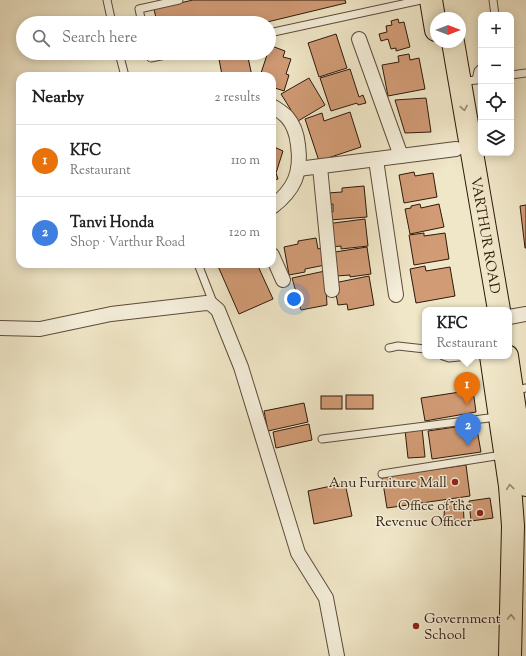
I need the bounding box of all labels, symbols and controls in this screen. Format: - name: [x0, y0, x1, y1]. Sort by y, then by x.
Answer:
- north arrow: [430, 12, 466, 48]
- map controls: [478, 12, 514, 156]
- button: +: [478, 12, 514, 48]
- search box: [16, 16, 276, 60]
- icon: search: [30, 27, 52, 49]
- text: Search here: [62, 28, 137, 49]
- button: −: [478, 48, 514, 84]
- button: locate: [478, 84, 514, 120]
- text: Nearby: [32, 86, 84, 110]
- text: 2 results: [215, 89, 260, 107]
- one-way arrow: [459, 105, 468, 111]
- button: layers: [478, 120, 514, 156]
- text: KFC: [70, 141, 101, 162]
- text: 1: [43, 152, 47, 170]
- text: 110 m: [231, 152, 260, 170]
- text: Restaurant: [70, 162, 131, 180]
- street label: VARTHUR ROAD: [464, 176, 504, 296]
- text: Tanvi Honda: [70, 213, 154, 234]
- text: 2: [42, 224, 48, 242]
- text: 120 m: [229, 224, 260, 242]
- text: Shop · Varthur Road: [70, 234, 185, 252]
- your location: [284, 289, 304, 309]
- popup: [422, 307, 512, 359]
- text: KFC: [437, 314, 468, 335]
- text: Restaurant: [437, 335, 497, 353]
- pin: 1: [454, 372, 480, 405]
- pin: 2: [455, 413, 481, 446]
- place label: Anu Furniture Mall: [329, 474, 447, 494]
- marker: Anu Furniture Mall: [450, 477, 460, 487]
- one-way arrow: [505, 484, 514, 490]
- place label: Office of the Revenue Officer: [376, 497, 473, 533]
- marker: Office of the Revenue Officer: [475, 508, 485, 518]
- place label: Government School: [424, 610, 501, 646]
- one-way arrow: [507, 614, 515, 620]
- marker: Government School: [411, 621, 421, 631]

